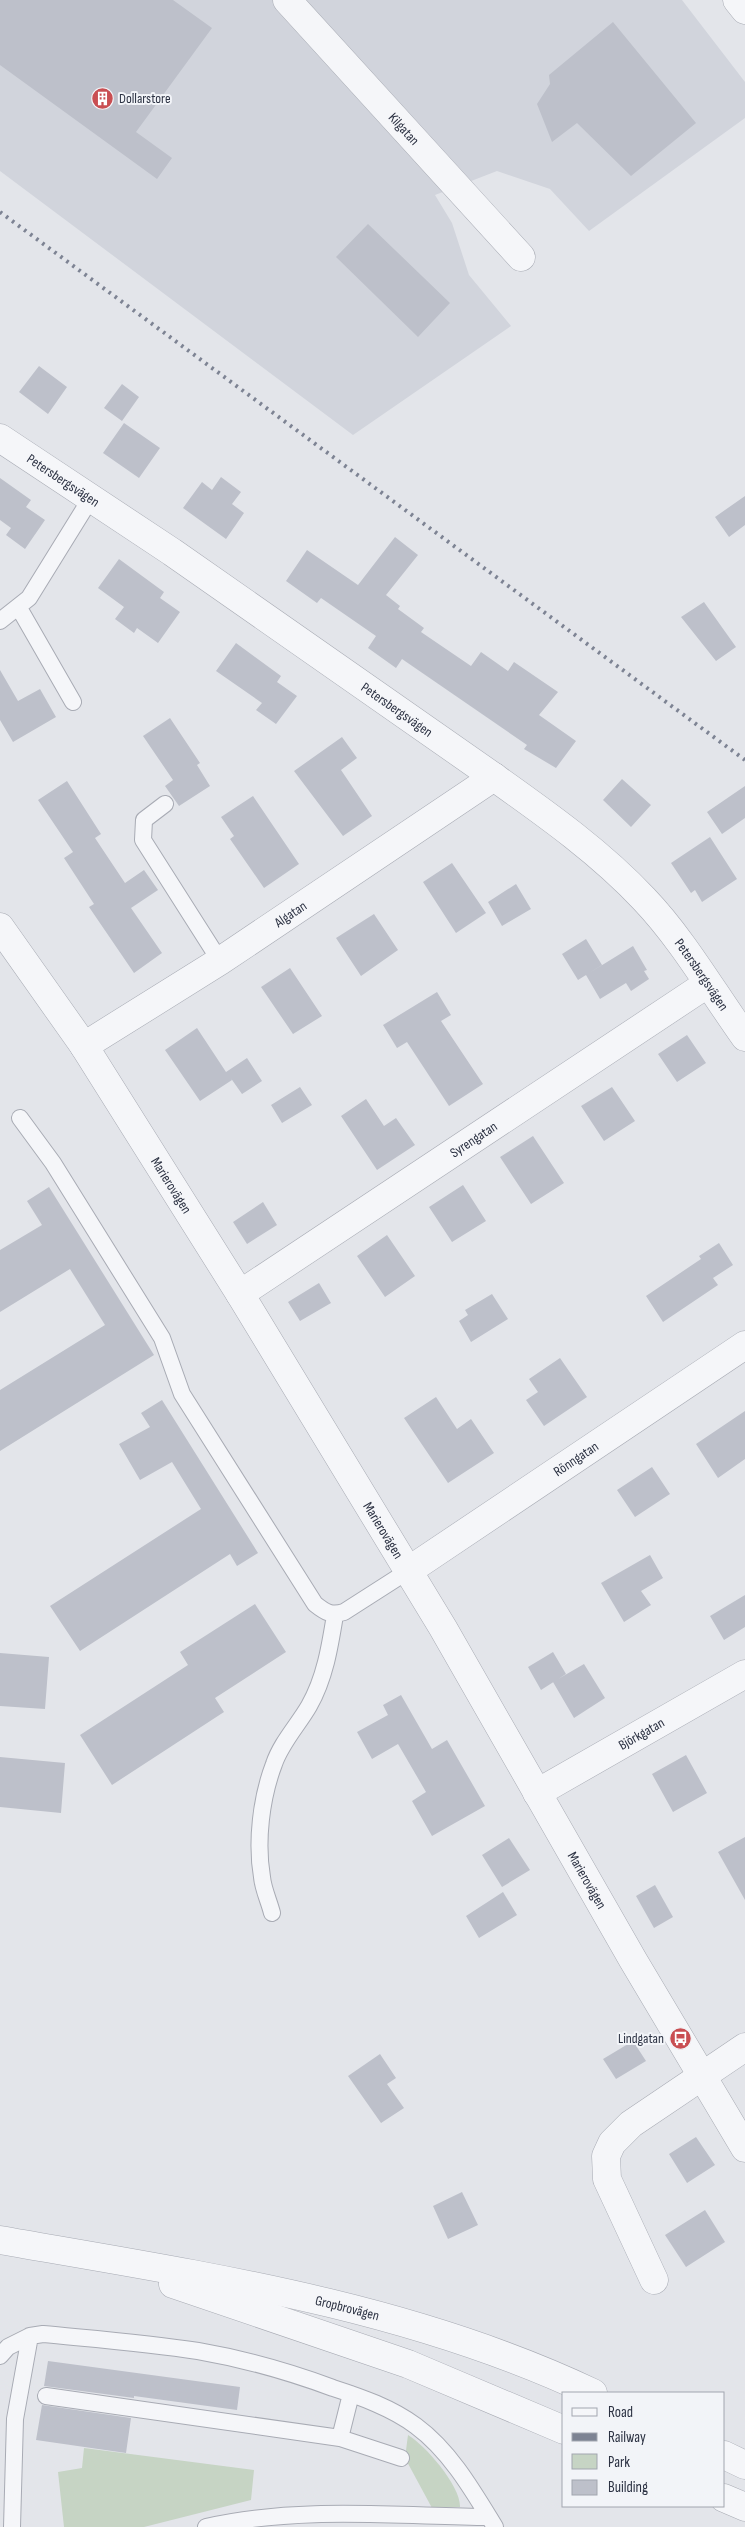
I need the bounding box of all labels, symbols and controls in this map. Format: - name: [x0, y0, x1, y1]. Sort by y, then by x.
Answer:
- building icon: Dollarstore: [91, 86, 115, 110]
- place label: Dollarstore: [119, 90, 171, 107]
- street label: Kilgatan: [385, 109, 423, 149]
- street label: Petersbergsvägen: [24, 450, 103, 511]
- street label: Petersbergsvägen: [358, 679, 436, 741]
- street label: Algatan: [270, 897, 310, 932]
- street label: Petersbergsvägen: [671, 935, 732, 1014]
- street label: Syrengatan: [447, 1118, 500, 1161]
- street label: Marierovägen: [147, 1154, 195, 1217]
- street label: Rönngatan: [550, 1438, 602, 1480]
- street label: Marierovägen: [359, 1499, 407, 1562]
- street label: Björkgatan: [615, 1714, 667, 1754]
- street label: Marierovägen: [564, 1849, 610, 1912]
- bus stop icon: Lindgatan: [668, 2026, 692, 2050]
- place label: Lindgatan: [618, 2030, 664, 2047]
- street label: Gropbrovägen: [314, 2292, 381, 2324]
- legend: [562, 2392, 725, 2507]
- text: Road: [608, 2403, 633, 2422]
- text: Railway: [608, 2428, 646, 2447]
- text: Park: [608, 2453, 630, 2472]
- text: Building: [608, 2478, 648, 2497]

